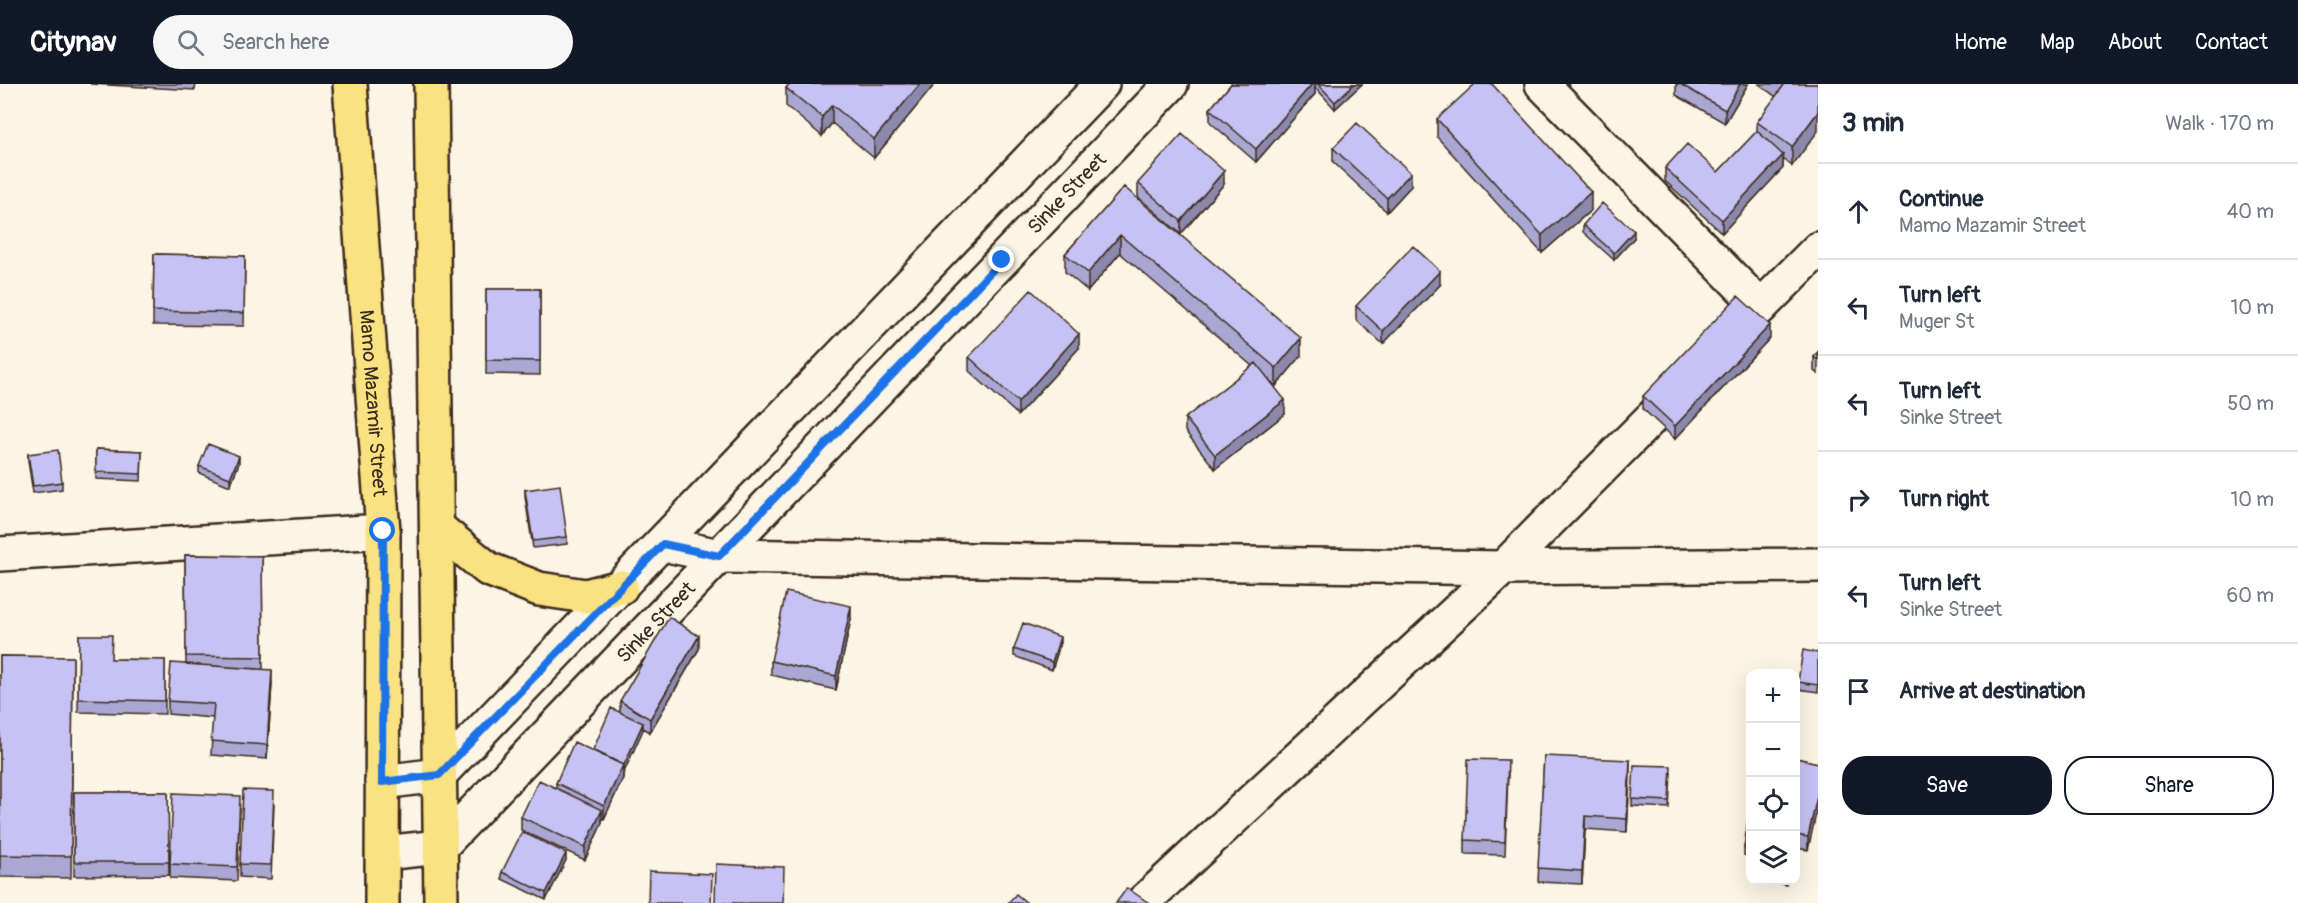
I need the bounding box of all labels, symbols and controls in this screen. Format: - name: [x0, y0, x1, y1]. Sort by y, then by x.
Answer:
- search box: [153, 15, 573, 69]
- text: Citynav: [30, 25, 117, 60]
- icon: search: [174, 26, 207, 59]
- text: Search here: [222, 28, 329, 56]
- text: Home: [1954, 29, 2007, 56]
- text: Map: [2040, 29, 2075, 56]
- text: About: [2108, 29, 2162, 56]
- text: Contact: [2195, 29, 2268, 56]
- text: 3 min: [1842, 107, 1904, 139]
- text: Walk · 170 m: [2165, 111, 2274, 136]
- street label: Sinke Street: [1022, 146, 1112, 239]
- text: Continue: [1899, 185, 1983, 213]
- icon: ahead: [1842, 195, 1875, 228]
- text: 40 m: [2227, 199, 2274, 224]
- text: Mamo Mazamir Street: [1899, 213, 2086, 238]
- route end: [988, 246, 1014, 272]
- text: Turn left: [1899, 281, 1981, 309]
- icon: left: [1842, 291, 1875, 324]
- text: 10 m: [2230, 295, 2274, 320]
- street label: Mamo Mazamir Street: [354, 309, 393, 498]
- text: Muger St: [1899, 309, 1975, 334]
- text: Turn left: [1899, 377, 1981, 405]
- icon: left: [1842, 387, 1875, 420]
- text: 50 m: [2227, 391, 2274, 416]
- text: Sinke Street: [1899, 405, 2002, 430]
- icon: right: [1842, 483, 1875, 516]
- text: Turn right: [1899, 485, 1989, 513]
- text: 10 m: [2230, 487, 2274, 512]
- route start: [369, 517, 395, 543]
- text: Turn left: [1899, 569, 1981, 597]
- street label: Sinke Street: [611, 575, 701, 668]
- icon: left: [1842, 579, 1875, 612]
- text: 60 m: [2227, 583, 2274, 608]
- text: Sinke Street: [1899, 597, 2002, 622]
- map controls: [1746, 669, 1800, 885]
- button: +: [1746, 669, 1800, 723]
- icon: arrive: [1842, 675, 1875, 708]
- text: Arrive at destination: [1899, 677, 2085, 705]
- button: −: [1746, 723, 1800, 777]
- button: Save: [1842, 756, 2052, 815]
- button: Share: [2064, 756, 2274, 815]
- button: locate: [1746, 777, 1800, 831]
- button: layers: [1746, 831, 1800, 885]

